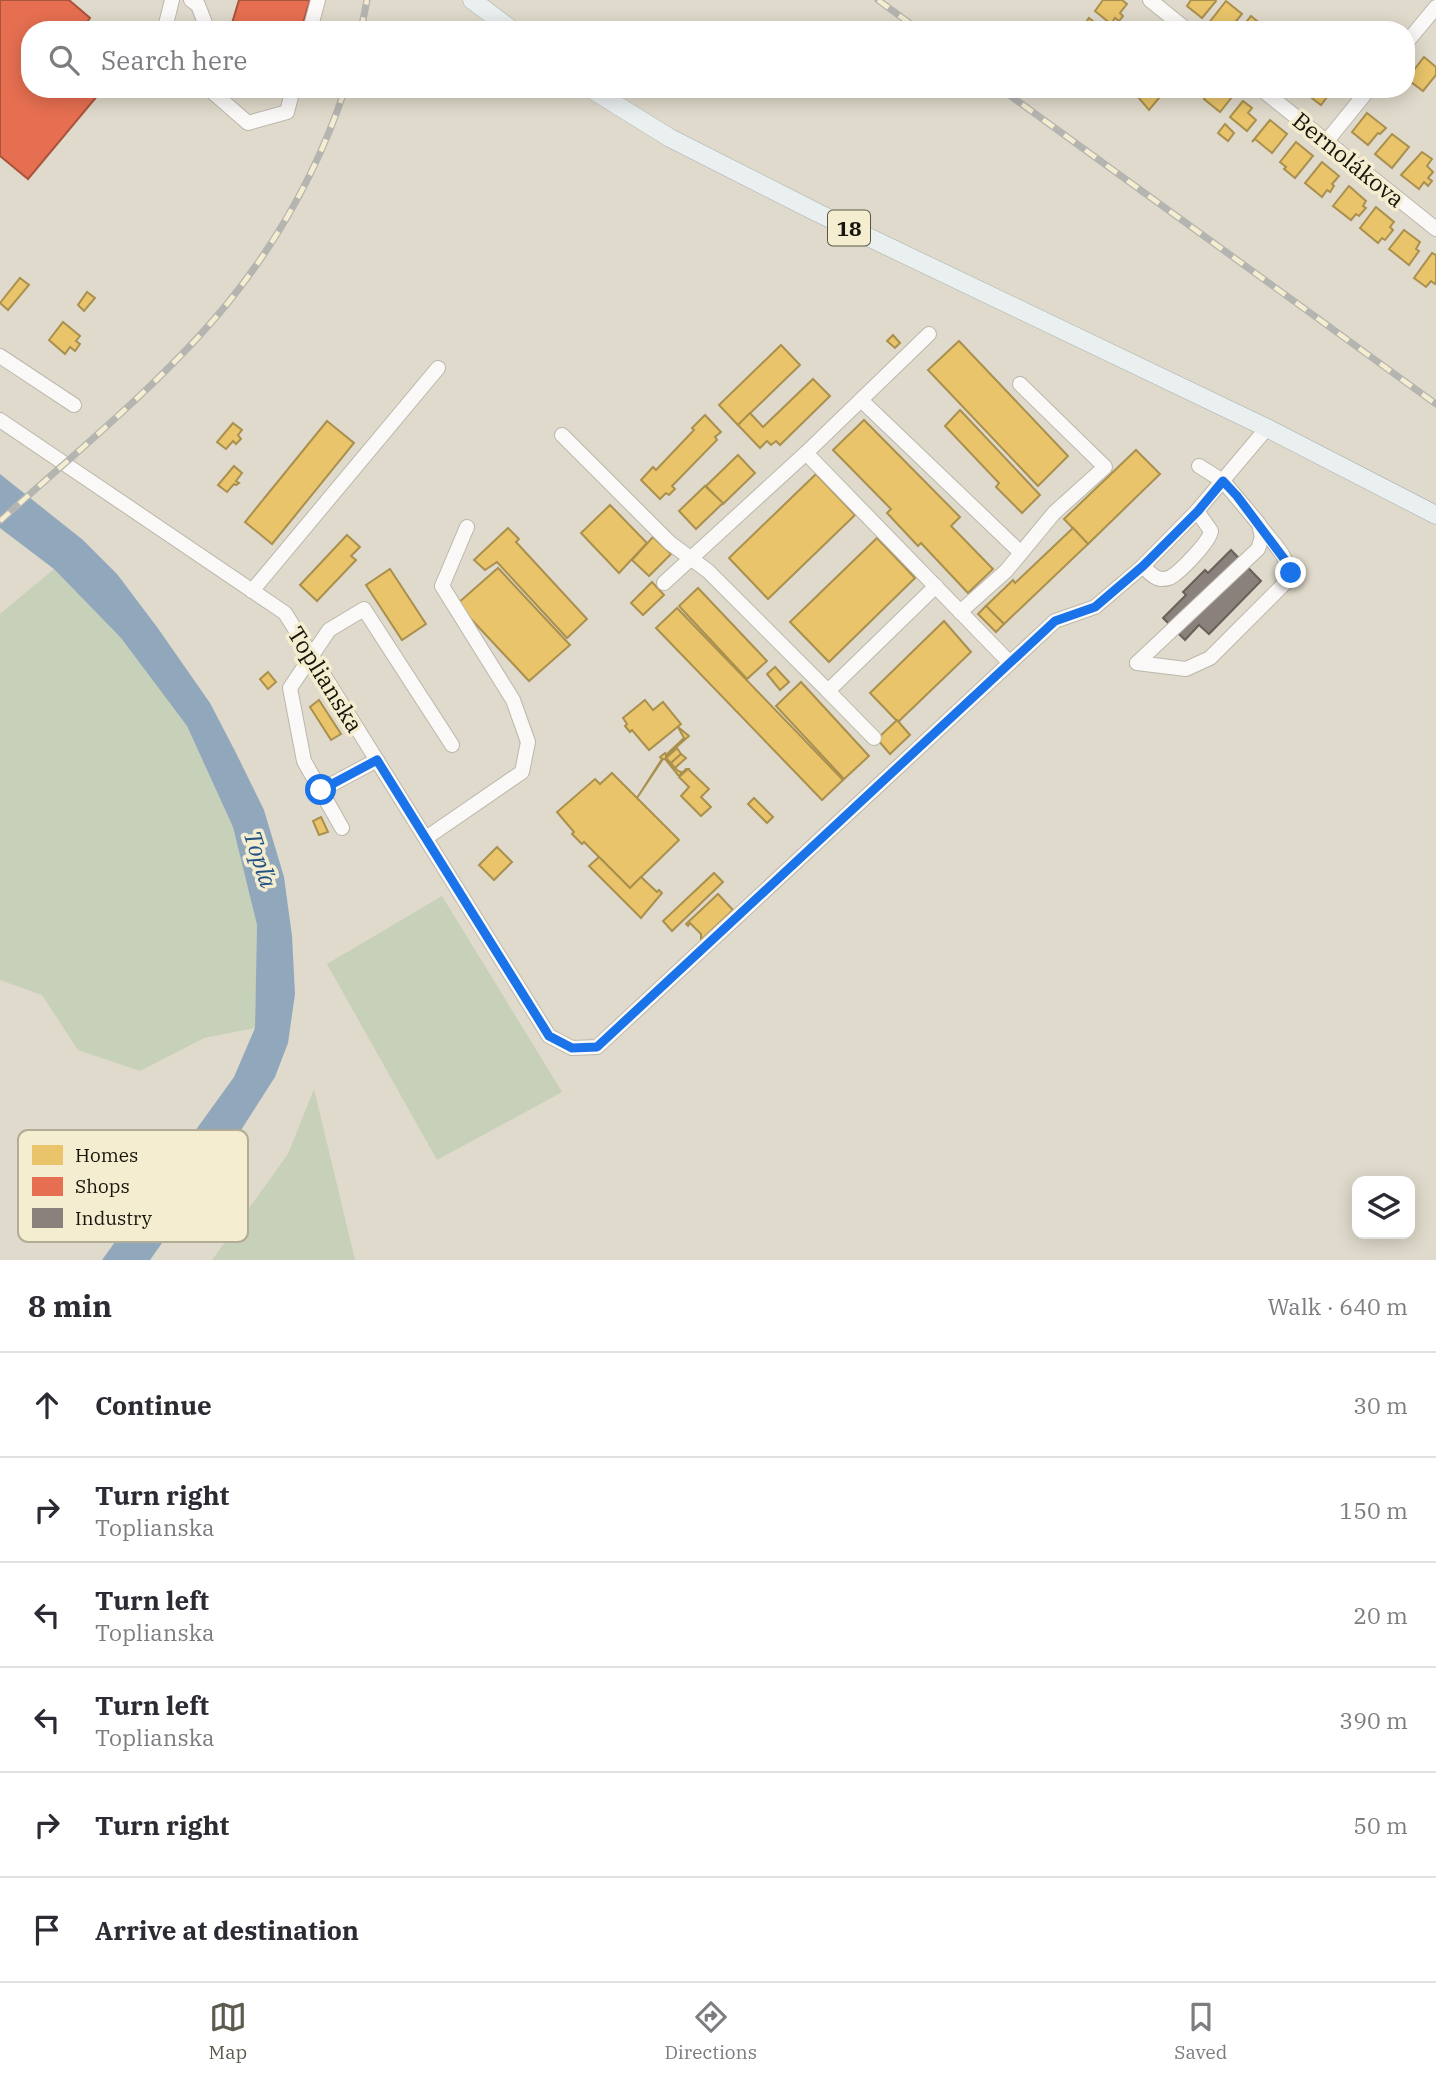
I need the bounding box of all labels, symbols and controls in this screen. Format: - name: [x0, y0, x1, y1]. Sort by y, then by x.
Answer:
- search box: [21, 21, 1415, 98]
- icon: search: [45, 41, 83, 79]
- text: Search here: [101, 43, 247, 77]
- street label: Bernolákova: [1287, 105, 1411, 213]
- road number: 18: [828, 210, 870, 246]
- route end: [1275, 557, 1306, 588]
- street label: Toplianska: [282, 620, 370, 738]
- route start: [305, 774, 336, 805]
- water label: Topľa: [237, 826, 285, 892]
- legend: [18, 1130, 248, 1242]
- text: Homes: [75, 1143, 138, 1167]
- text: Shops: [75, 1174, 130, 1198]
- map controls: [1352, 1176, 1415, 1239]
- button: layers: [1352, 1176, 1415, 1239]
- text: Industry: [75, 1206, 153, 1230]
- text: 8 min: [28, 1286, 112, 1325]
- text: Walk · 640 m: [1267, 1291, 1408, 1321]
- icon: ahead: [28, 1386, 66, 1424]
- text: Continue: [95, 1388, 212, 1422]
- text: 30 m: [1353, 1390, 1408, 1420]
- text: Turn right: [95, 1478, 229, 1512]
- icon: right: [28, 1491, 66, 1529]
- text: 150 m: [1339, 1495, 1408, 1525]
- text: Toplianska: [95, 1512, 215, 1542]
- text: Turn left: [95, 1583, 209, 1617]
- icon: left: [28, 1596, 66, 1634]
- text: 20 m: [1353, 1600, 1408, 1630]
- text: Toplianska: [95, 1617, 215, 1647]
- text: Turn left: [95, 1688, 209, 1722]
- icon: left: [28, 1701, 66, 1739]
- text: 390 m: [1339, 1705, 1408, 1735]
- text: Toplianska: [95, 1722, 215, 1752]
- icon: right: [28, 1806, 66, 1844]
- text: Turn right: [95, 1808, 229, 1842]
- text: 50 m: [1353, 1810, 1408, 1840]
- icon: arrive: [28, 1911, 66, 1949]
- text: Arrive at destination: [95, 1913, 359, 1947]
- tab: Map: [209, 1998, 247, 2064]
- tab: Directions: [664, 1998, 757, 2064]
- tab: Saved: [1174, 1998, 1227, 2064]

